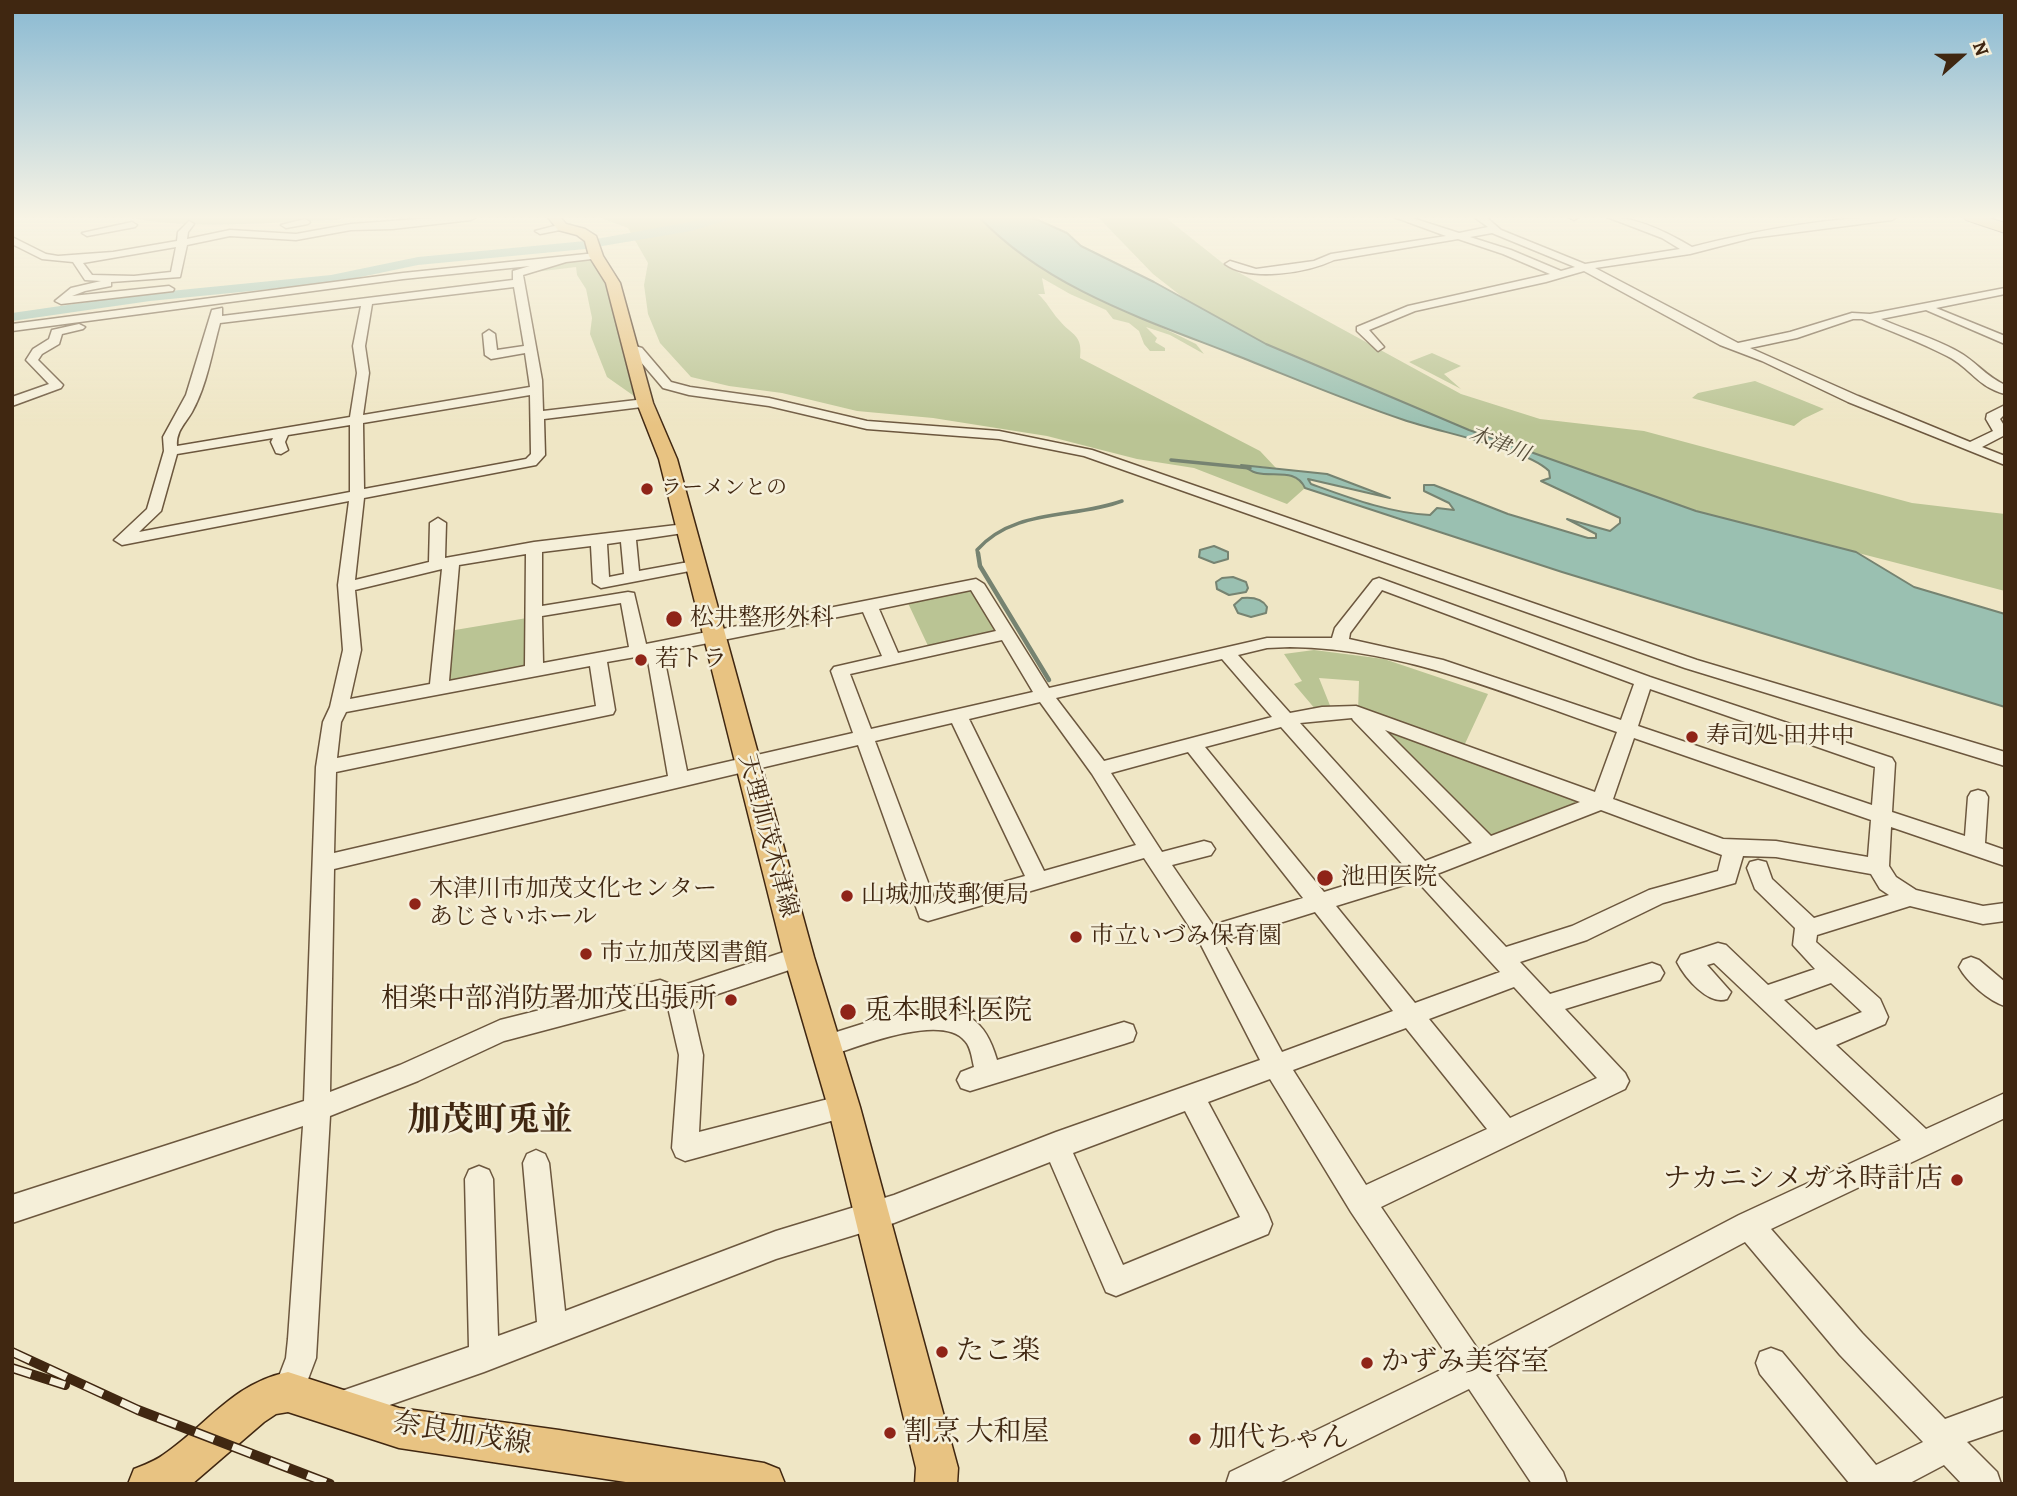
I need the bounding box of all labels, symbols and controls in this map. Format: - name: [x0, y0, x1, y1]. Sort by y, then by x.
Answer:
- north arrow: [1926, 21, 1996, 91]
- text: N: [1966, 37, 1995, 60]
- water label: 木津川: [1465, 422, 1533, 468]
- place label: ラーメンとの: [661, 476, 787, 502]
- marker: ラーメンとの: [639, 481, 655, 497]
- place label: 松井整形外科: [690, 605, 834, 633]
- marker: 松井整形外科: [664, 609, 684, 629]
- place label: 若トラ: [655, 646, 727, 674]
- marker: 若トラ: [633, 652, 649, 668]
- place label: 寿司処 田井中: [1706, 723, 1855, 751]
- marker: 寿司処 田井中: [1684, 729, 1700, 745]
- street label: 天理加茂木津線: [731, 751, 803, 921]
- place label: 池田医院: [1341, 864, 1437, 892]
- marker: 池田医院: [1315, 868, 1335, 888]
- place label: 木津川市加茂文化センター あじさいホール: [429, 876, 717, 932]
- place label: 山城加茂郵便局: [861, 882, 1029, 910]
- marker: 山城加茂郵便局: [839, 888, 855, 904]
- marker: 木津川市加茂文化センター あじさいホール: [407, 896, 423, 912]
- place label: 市立いづみ保育園: [1090, 923, 1282, 951]
- marker: 市立いづみ保育園: [1068, 929, 1084, 945]
- place label: 市立加茂図書館: [600, 940, 768, 968]
- marker: 市立加茂図書館: [578, 946, 594, 962]
- place label: 相楽中部消防署加茂出張所: [381, 983, 717, 1017]
- marker: 相楽中部消防署加茂出張所: [723, 992, 739, 1008]
- place label: 兎本眼科医院: [864, 995, 1032, 1029]
- marker: 兎本眼科医院: [838, 1002, 858, 1022]
- district label: 加茂町兎並: [408, 1102, 572, 1142]
- place label: ナカニシメガネ時計店: [1663, 1163, 1943, 1197]
- marker: ナカニシメガネ時計店: [1949, 1172, 1965, 1188]
- place label: たこ楽: [956, 1335, 1040, 1369]
- marker: たこ楽: [934, 1344, 950, 1360]
- place label: かずみ美容室: [1381, 1346, 1549, 1380]
- marker: かずみ美容室: [1359, 1355, 1375, 1371]
- street label: 奈良加茂線: [390, 1407, 534, 1463]
- place label: 割烹 大和屋: [904, 1416, 1050, 1450]
- place label: 加代ちゃん: [1209, 1422, 1349, 1456]
- marker: 割烹 大和屋: [882, 1425, 898, 1441]
- marker: 加代ちゃん: [1187, 1431, 1203, 1447]

